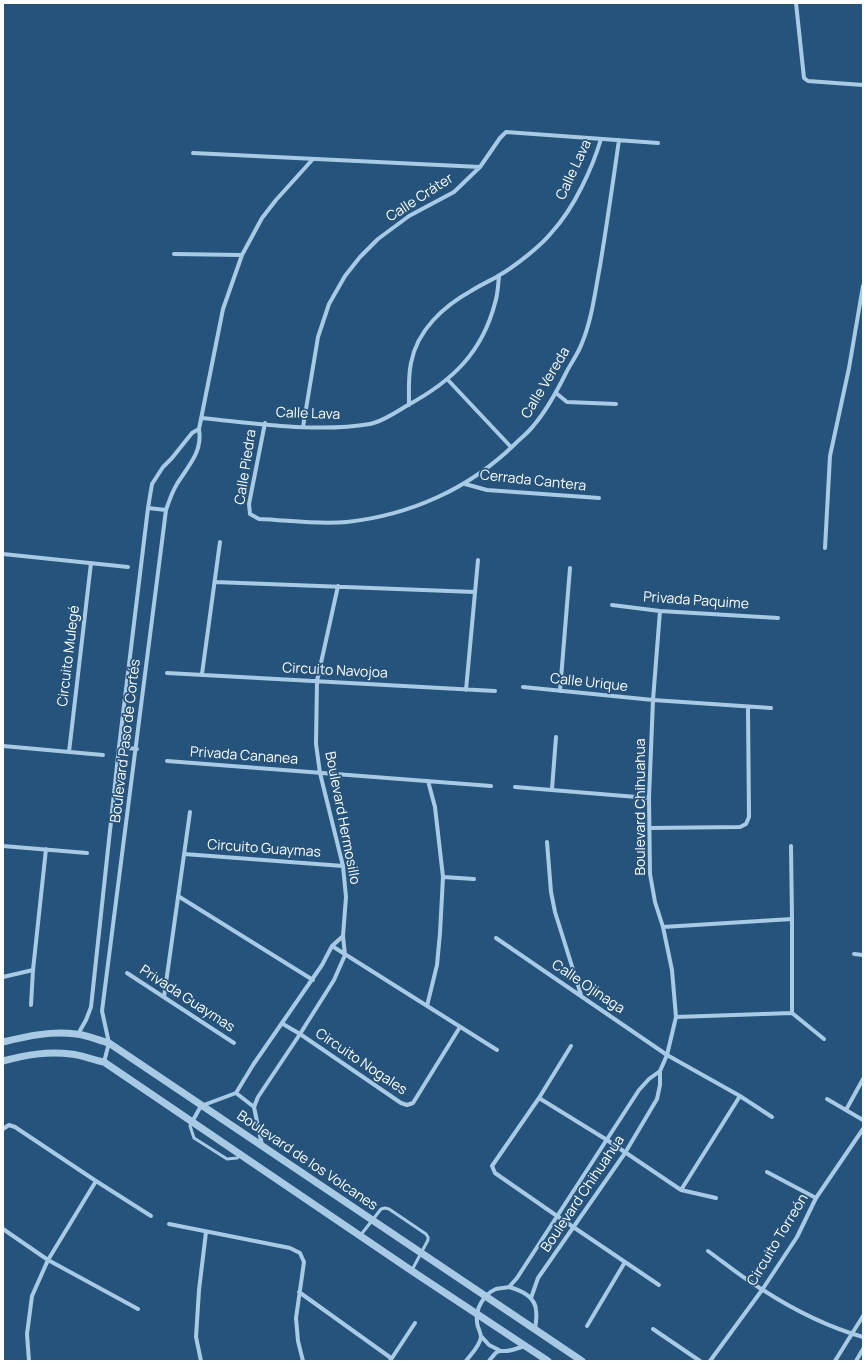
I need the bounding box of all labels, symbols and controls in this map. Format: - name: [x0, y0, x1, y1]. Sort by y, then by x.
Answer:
- street label: Calle Lava: [553, 137, 595, 203]
- street label: Calle Cráter: [383, 170, 457, 226]
- street label: Calle Vereda: [518, 344, 574, 422]
- street label: Calle Lava: [276, 404, 340, 424]
- street label: Calle Piedra: [232, 428, 260, 506]
- street label: Cerrada Cantera: [479, 467, 587, 495]
- street label: Privada Paquime: [643, 589, 749, 613]
- street label: Circuito Mulegé: [54, 604, 84, 708]
- street label: Boulevard Paso de Cortés: [108, 658, 144, 824]
- street label: Circuito Navojoa: [282, 660, 388, 682]
- street label: Calle Urique: [549, 671, 629, 695]
- street label: Boulevard Chihuahua: [633, 738, 649, 876]
- street label: Privada Cananea: [190, 744, 298, 768]
- street label: Boulevard Hermosillo: [321, 750, 363, 886]
- street label: Circuito Guaymas: [207, 837, 321, 861]
- street label: Calle Ojinaga: [548, 956, 628, 1018]
- street label: Privada Guaymas: [136, 962, 238, 1036]
- street label: Circuito Nogales: [312, 1025, 410, 1099]
- street label: Boulevard de los Volcanes: [233, 1108, 381, 1214]
- street label: Boulevard Chihuahua: [538, 1132, 628, 1256]
- street label: Circuito Torreón: [744, 1191, 812, 1289]

